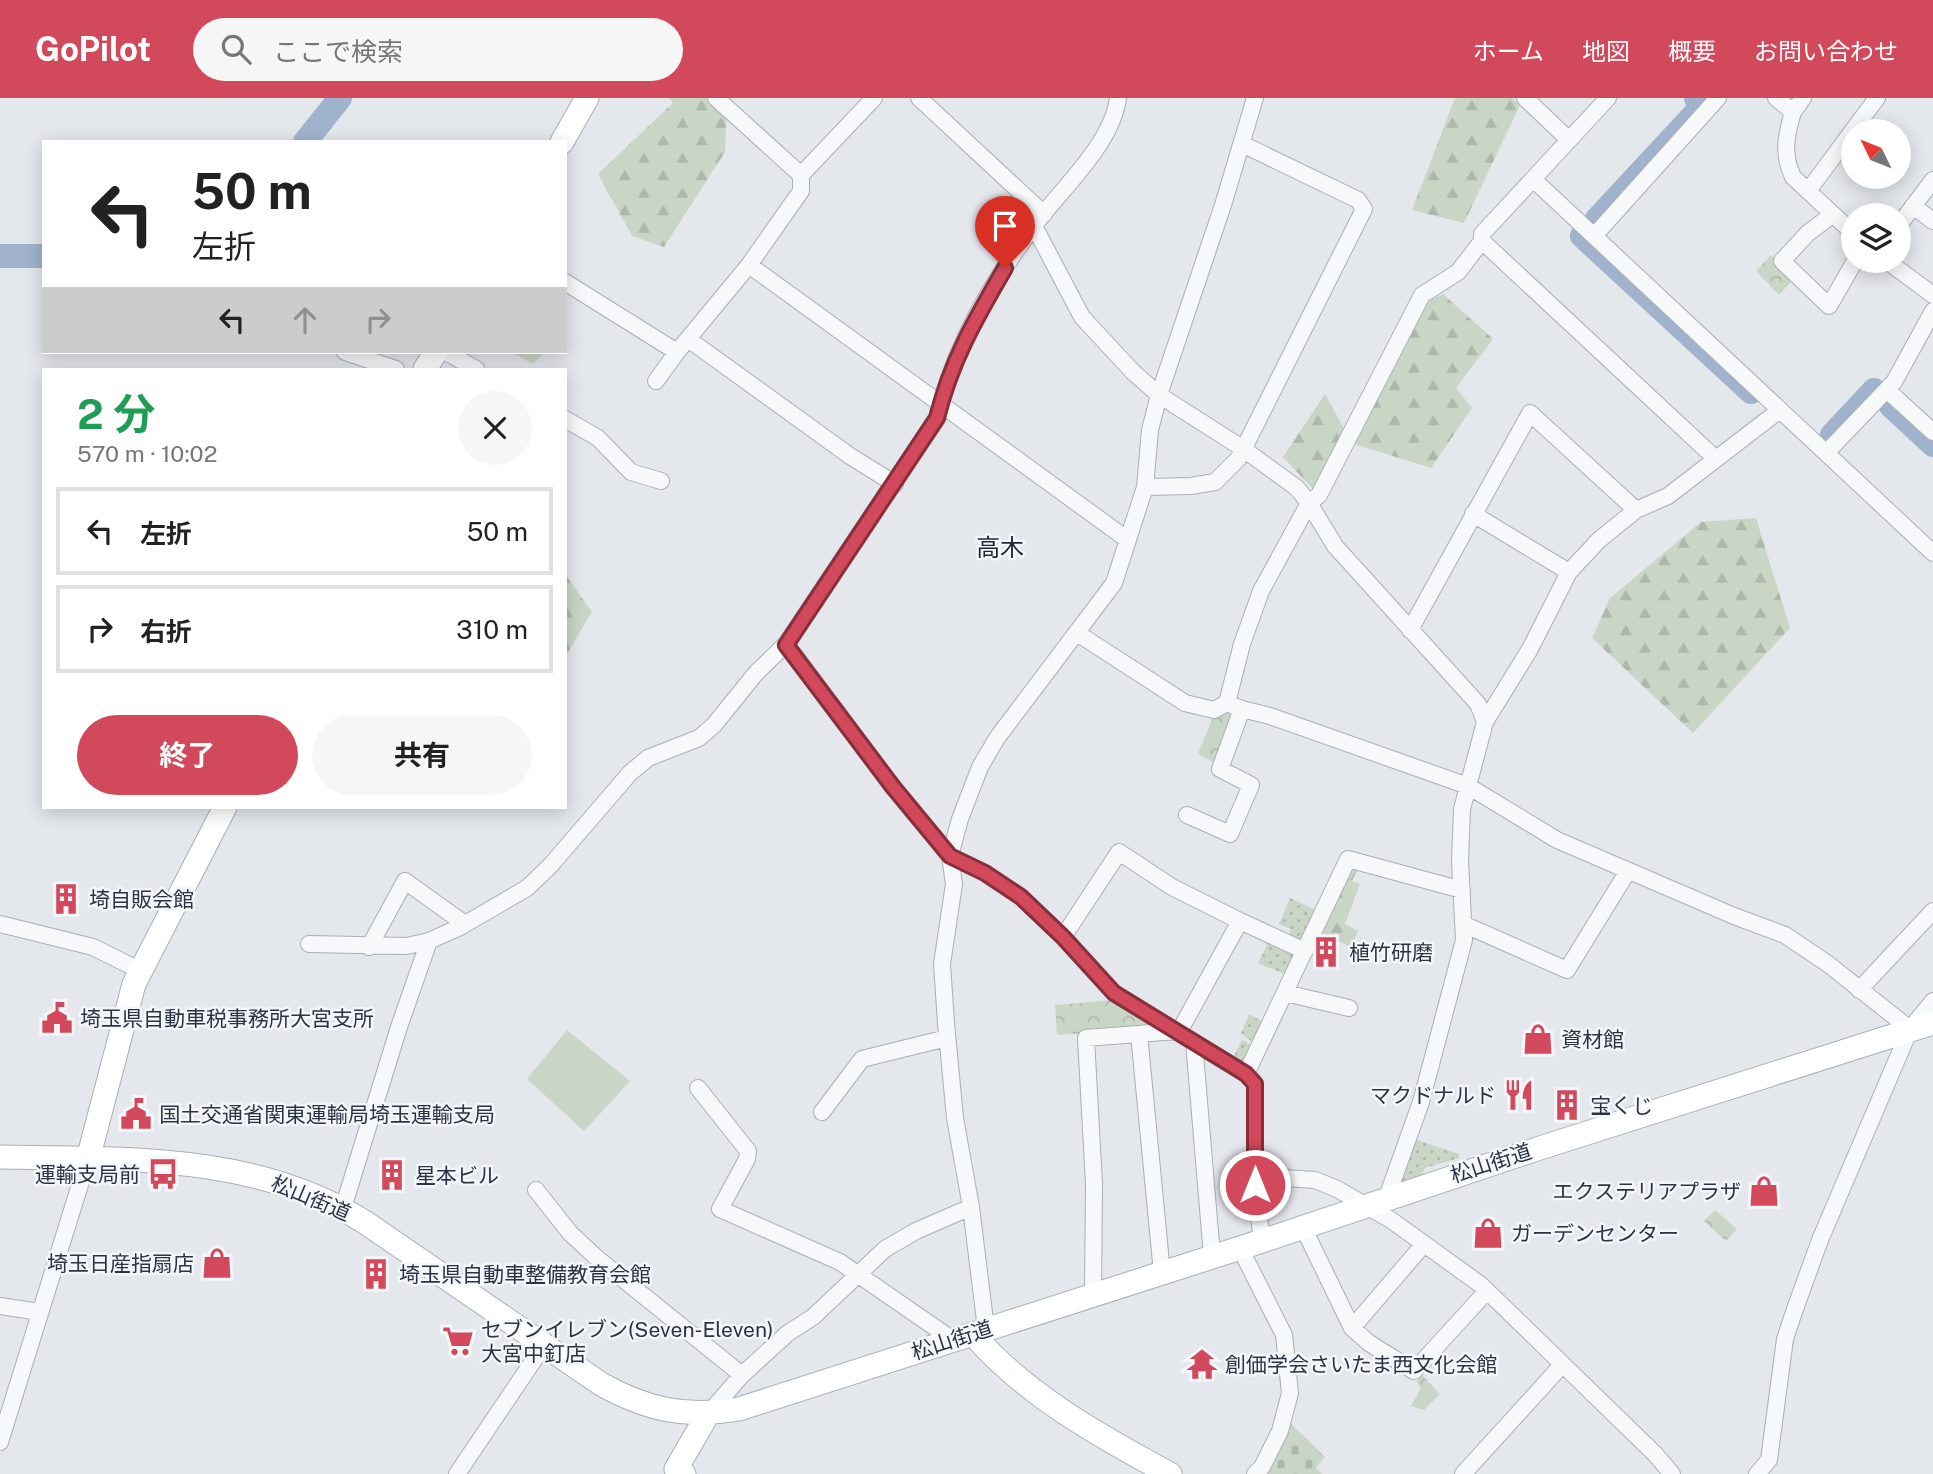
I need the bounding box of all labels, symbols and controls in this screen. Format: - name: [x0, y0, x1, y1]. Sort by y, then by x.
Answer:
- search box: [193, 18, 683, 81]
- text: GoPilot: [35, 30, 151, 68]
- icon: search: [217, 30, 255, 68]
- text: ここで検索: [273, 36, 403, 67]
- text: ホーム: [1473, 37, 1544, 65]
- text: 地図: [1582, 37, 1630, 65]
- text: 概要: [1668, 37, 1716, 65]
- text: お問い合わせ: [1754, 37, 1898, 65]
- north arrow: [1841, 119, 1911, 189]
- map controls: [1841, 119, 1911, 273]
- text: 50 m: [192, 162, 312, 220]
- icon: left: [77, 168, 168, 259]
- pin: [975, 196, 1035, 268]
- button: layers: [1841, 203, 1911, 273]
- icon: arrive: [986, 207, 1024, 245]
- text: 左折: [192, 228, 256, 265]
- icon: left: [213, 301, 251, 339]
- icon: ahead: [286, 301, 324, 339]
- icon: right: [359, 301, 397, 339]
- text: 2 分: [77, 389, 155, 438]
- button: close: [458, 391, 532, 465]
- text: 570 m · 10:02: [77, 440, 217, 467]
- icon: left: [81, 512, 119, 550]
- text: 50 m: [467, 516, 528, 547]
- text: 左折: [140, 518, 192, 549]
- district label: 高木: [976, 533, 1024, 561]
- icon: right: [81, 610, 119, 648]
- text: 310 m: [456, 614, 528, 645]
- text: 右折: [140, 616, 192, 647]
- button: 終了: [77, 715, 298, 795]
- button: 共有: [312, 715, 532, 795]
- building icon: 埼自販会館: [49, 882, 83, 916]
- place label: 埼自販会館: [89, 887, 194, 912]
- building icon: 植竹研磨: [1309, 935, 1343, 969]
- place label: 植竹研磨: [1349, 940, 1433, 965]
- public building icon: 埼玉県自動車税事務所大宮支所: [40, 1001, 74, 1035]
- place label: 埼玉県自動車税事務所大宮支所: [80, 1006, 374, 1031]
- shop icon: 資材館: [1521, 1022, 1555, 1056]
- place label: 資材館: [1561, 1027, 1624, 1052]
- restaurant icon: マクドナルド: [1502, 1078, 1536, 1112]
- place label: マクドナルド: [1370, 1083, 1496, 1108]
- building icon: 宝くじ: [1550, 1088, 1584, 1122]
- place label: 宝くじ: [1590, 1093, 1653, 1118]
- public building icon: 国土交通省関東運輸局埼玉運輸支局: [119, 1097, 153, 1131]
- place label: 国土交通省関東運輸局埼玉運輸支局: [159, 1102, 495, 1127]
- street label: 松山街道: [1447, 1138, 1535, 1188]
- position arrow: [1218, 1148, 1292, 1222]
- bus stop icon: 運輸支局前: [146, 1157, 180, 1191]
- building icon: 星本ビル: [375, 1158, 409, 1192]
- place label: 運輸支局前: [35, 1162, 140, 1187]
- place label: 星本ビル: [415, 1163, 499, 1188]
- street label: 松山街道: [267, 1170, 355, 1226]
- shop icon: エクステリアプラザ: [1747, 1174, 1781, 1208]
- place label: エクステリアプラザ: [1553, 1179, 1741, 1204]
- shop icon: ガーデンセンター: [1471, 1216, 1505, 1250]
- place label: ガーデンセンター: [1511, 1221, 1679, 1246]
- shop icon: 埼玉日産指扇店: [200, 1246, 234, 1280]
- place label: 埼玉日産指扇店: [47, 1251, 194, 1276]
- building icon: 埼玉県自動車整備教育会館: [359, 1257, 393, 1291]
- place label: 埼玉県自動車整備教育会館: [399, 1262, 651, 1287]
- street label: 松山街道: [908, 1315, 996, 1365]
- place label: セブンイレブン(Seven-Eleven) 大宮中釘店: [481, 1317, 774, 1366]
- supermarket icon: セブンイレブン(Seven-Eleven) 大宮中釘店: [441, 1324, 475, 1358]
- temple icon: 創価学会さいたま西文化会館: [1185, 1347, 1219, 1381]
- place label: 創価学会さいたま西文化会館: [1225, 1352, 1497, 1377]

